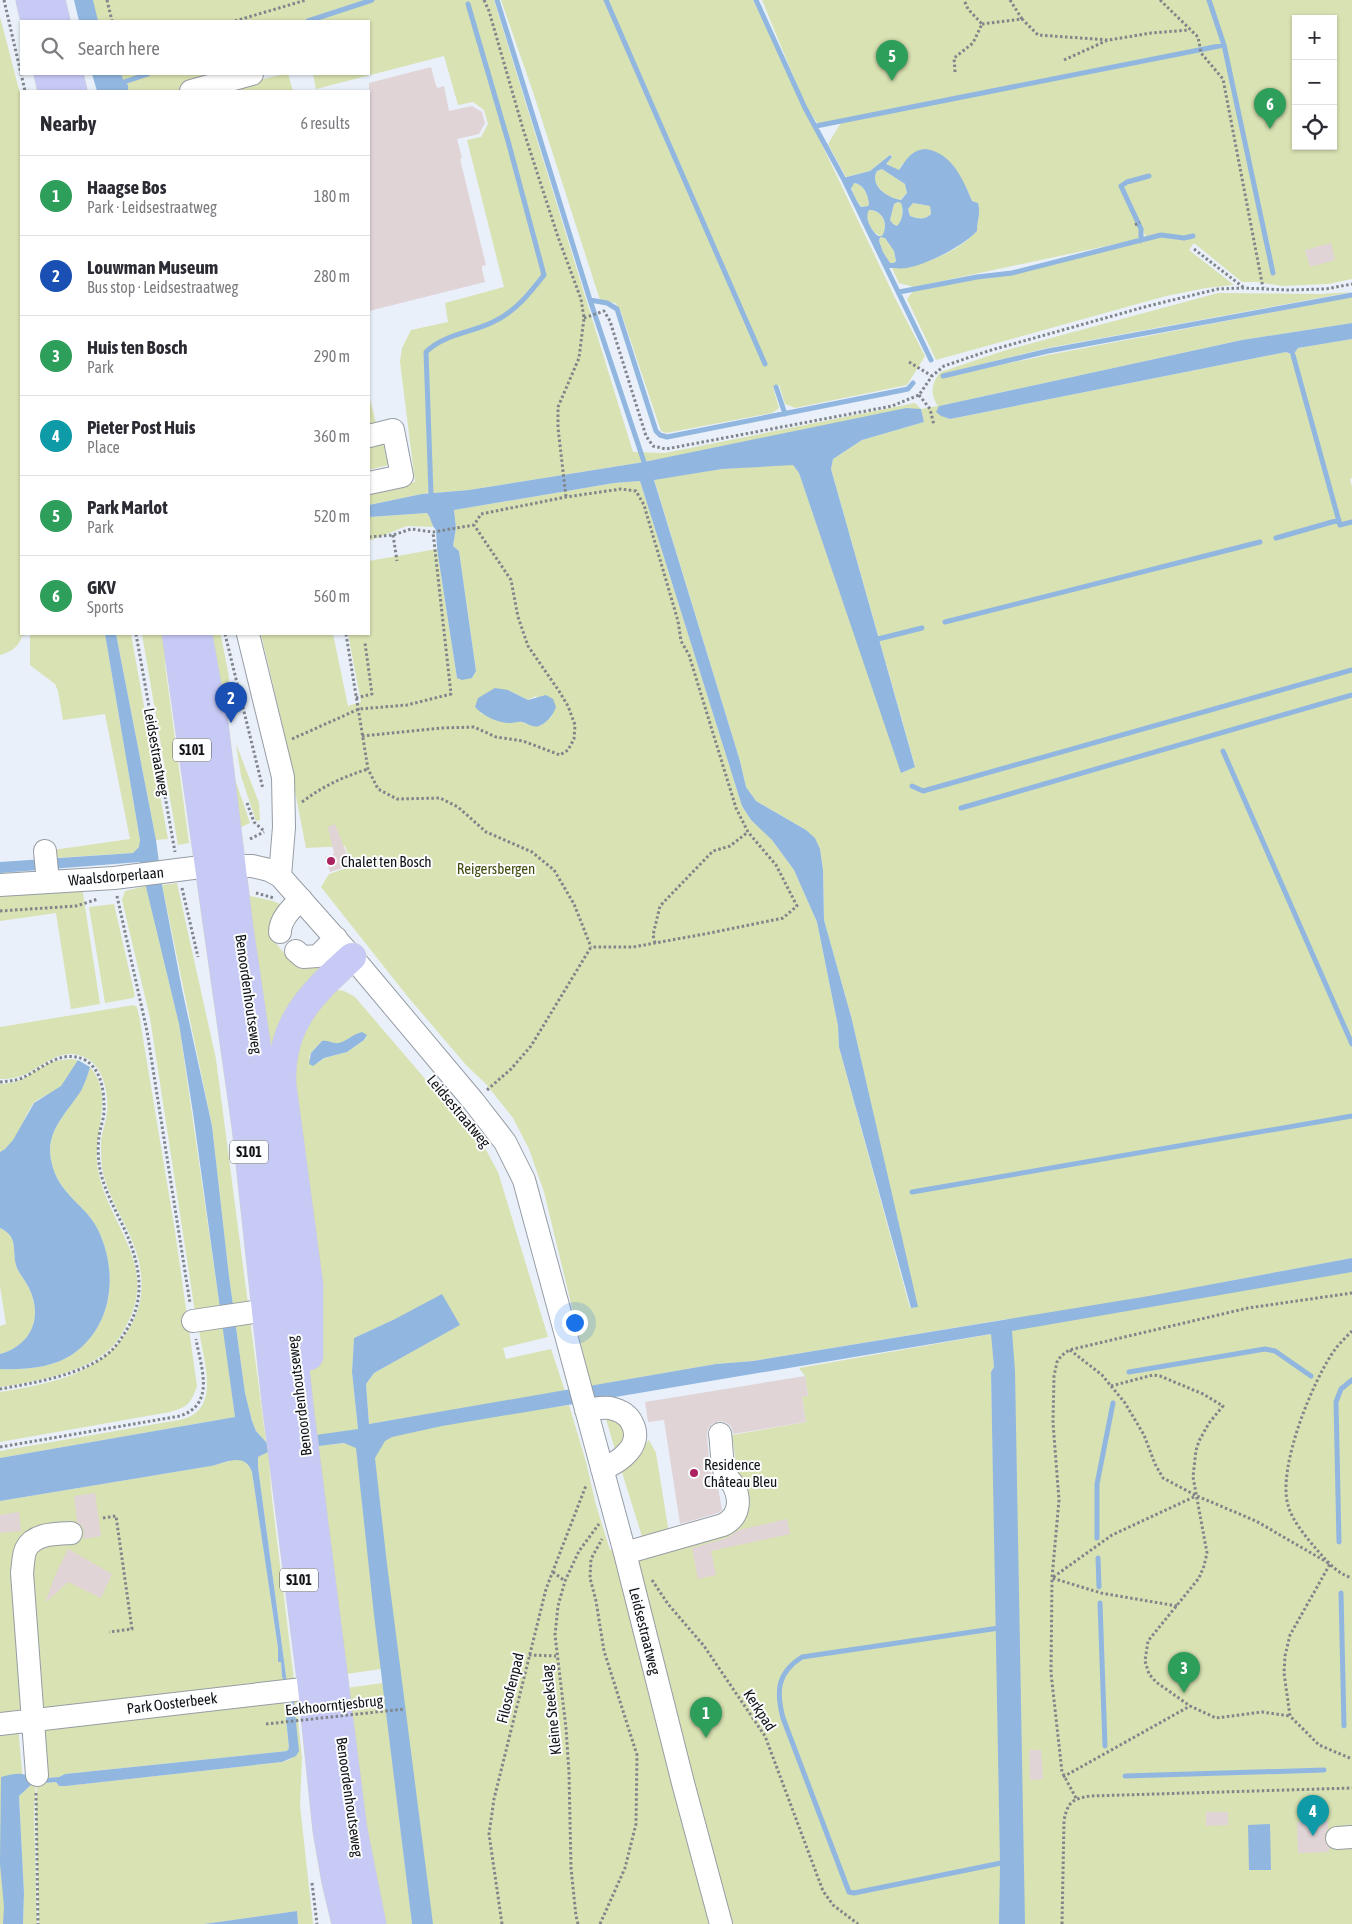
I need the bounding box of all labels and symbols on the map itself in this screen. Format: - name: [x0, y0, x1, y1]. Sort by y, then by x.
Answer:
- pin: 5: [876, 40, 908, 81]
- pin: 6: [1254, 88, 1286, 129]
- pin: 2: [215, 682, 247, 723]
- street label: Leidsestraatweg: [141, 707, 173, 798]
- road number: S101: [173, 738, 211, 762]
- place label: Chalet ten Bosch: [341, 853, 432, 870]
- marker: Chalet ten Bosch: [325, 855, 337, 867]
- park label: Reigersbergen: [457, 860, 535, 877]
- street label: Waalsdorperlaan: [68, 863, 164, 889]
- street label: Benoordenhoutseweg: [232, 933, 266, 1056]
- street label: Leidsestraatweg: [424, 1071, 495, 1151]
- road number: S101: [230, 1140, 268, 1164]
- your location: [562, 1310, 588, 1336]
- street label: Benoordenhoutseweg: [283, 1334, 315, 1457]
- place label: Residence Château Bleu: [704, 1456, 777, 1490]
- marker: Residence Château Bleu: [688, 1467, 700, 1479]
- road number: S101: [280, 1568, 318, 1592]
- street label: Leidsestraatweg: [626, 1586, 664, 1677]
- street label: Filosofenpad: [493, 1651, 527, 1725]
- pin: 3: [1168, 1652, 1200, 1693]
- street label: Kleine Steekslag: [538, 1663, 564, 1756]
- street label: Kerkpad: [740, 1686, 780, 1734]
- street label: Park Oosterbeek: [126, 1689, 219, 1717]
- street label: Eekhoorntjesbrug: [284, 1691, 384, 1719]
- pin: 1: [690, 1697, 722, 1738]
- street label: Benoordenhoutseweg: [333, 1736, 367, 1859]
- pin: 4: [1297, 1795, 1329, 1836]

